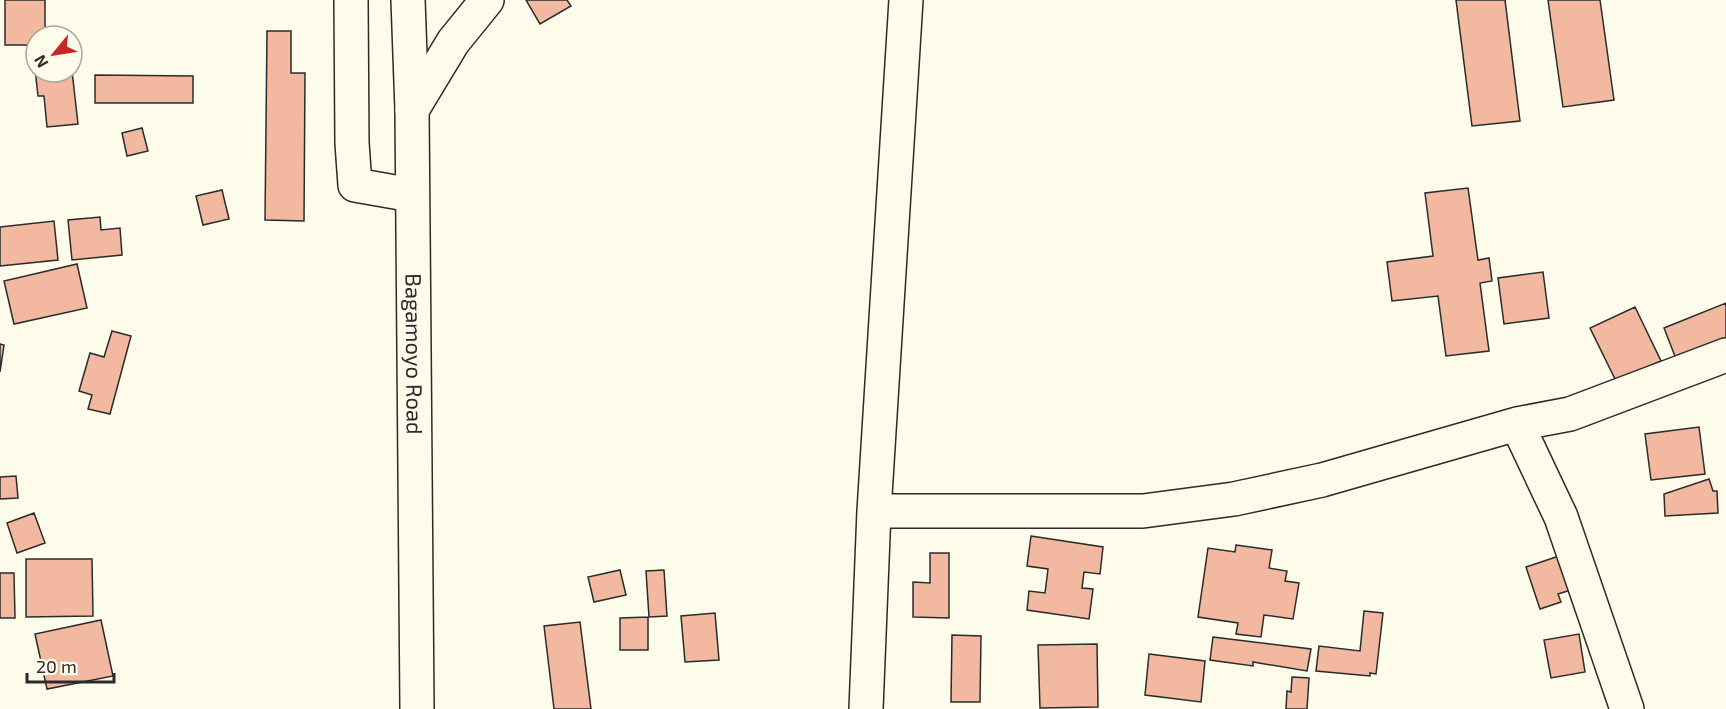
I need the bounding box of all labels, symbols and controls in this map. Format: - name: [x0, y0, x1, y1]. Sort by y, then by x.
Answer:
- north arrow: [24, 24, 84, 84]
- text: N: [29, 52, 52, 72]
- street label: Bagamoyo Road: [401, 273, 429, 435]
- scale bar: [27, 646, 114, 684]
- text: 20 m: [36, 655, 77, 677]

